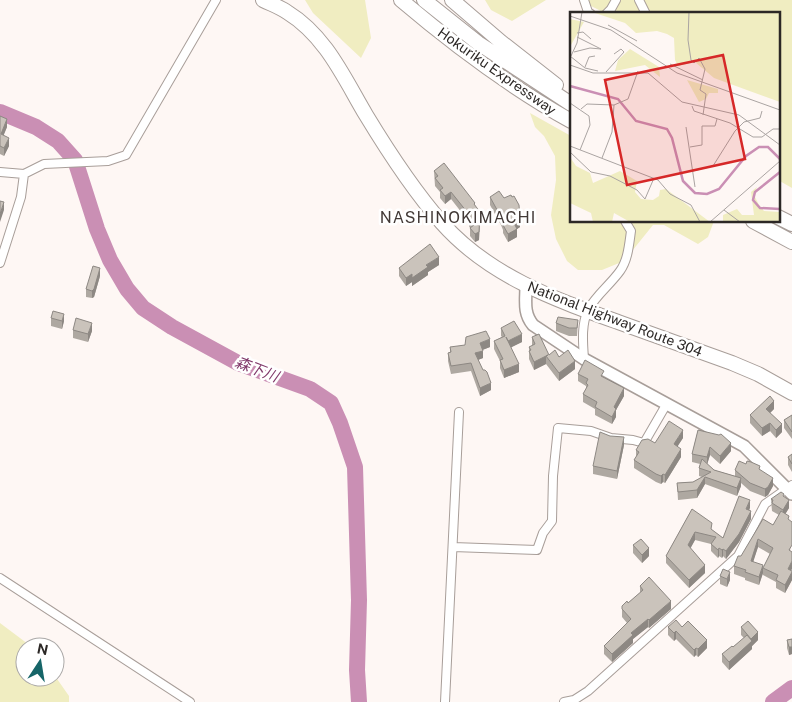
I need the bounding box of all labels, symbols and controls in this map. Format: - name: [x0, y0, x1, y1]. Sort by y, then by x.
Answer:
- inset map: [570, 12, 780, 222]
- street label: Hokuriku Expressway: [435, 24, 560, 118]
- district label: NASHINOKIMACHI: [380, 208, 536, 227]
- street label: National Highway Route 304: [525, 278, 705, 360]
- water label: 森下川: [233, 353, 283, 386]
- north arrow: [15, 637, 65, 687]
- text: N: [36, 640, 50, 658]

